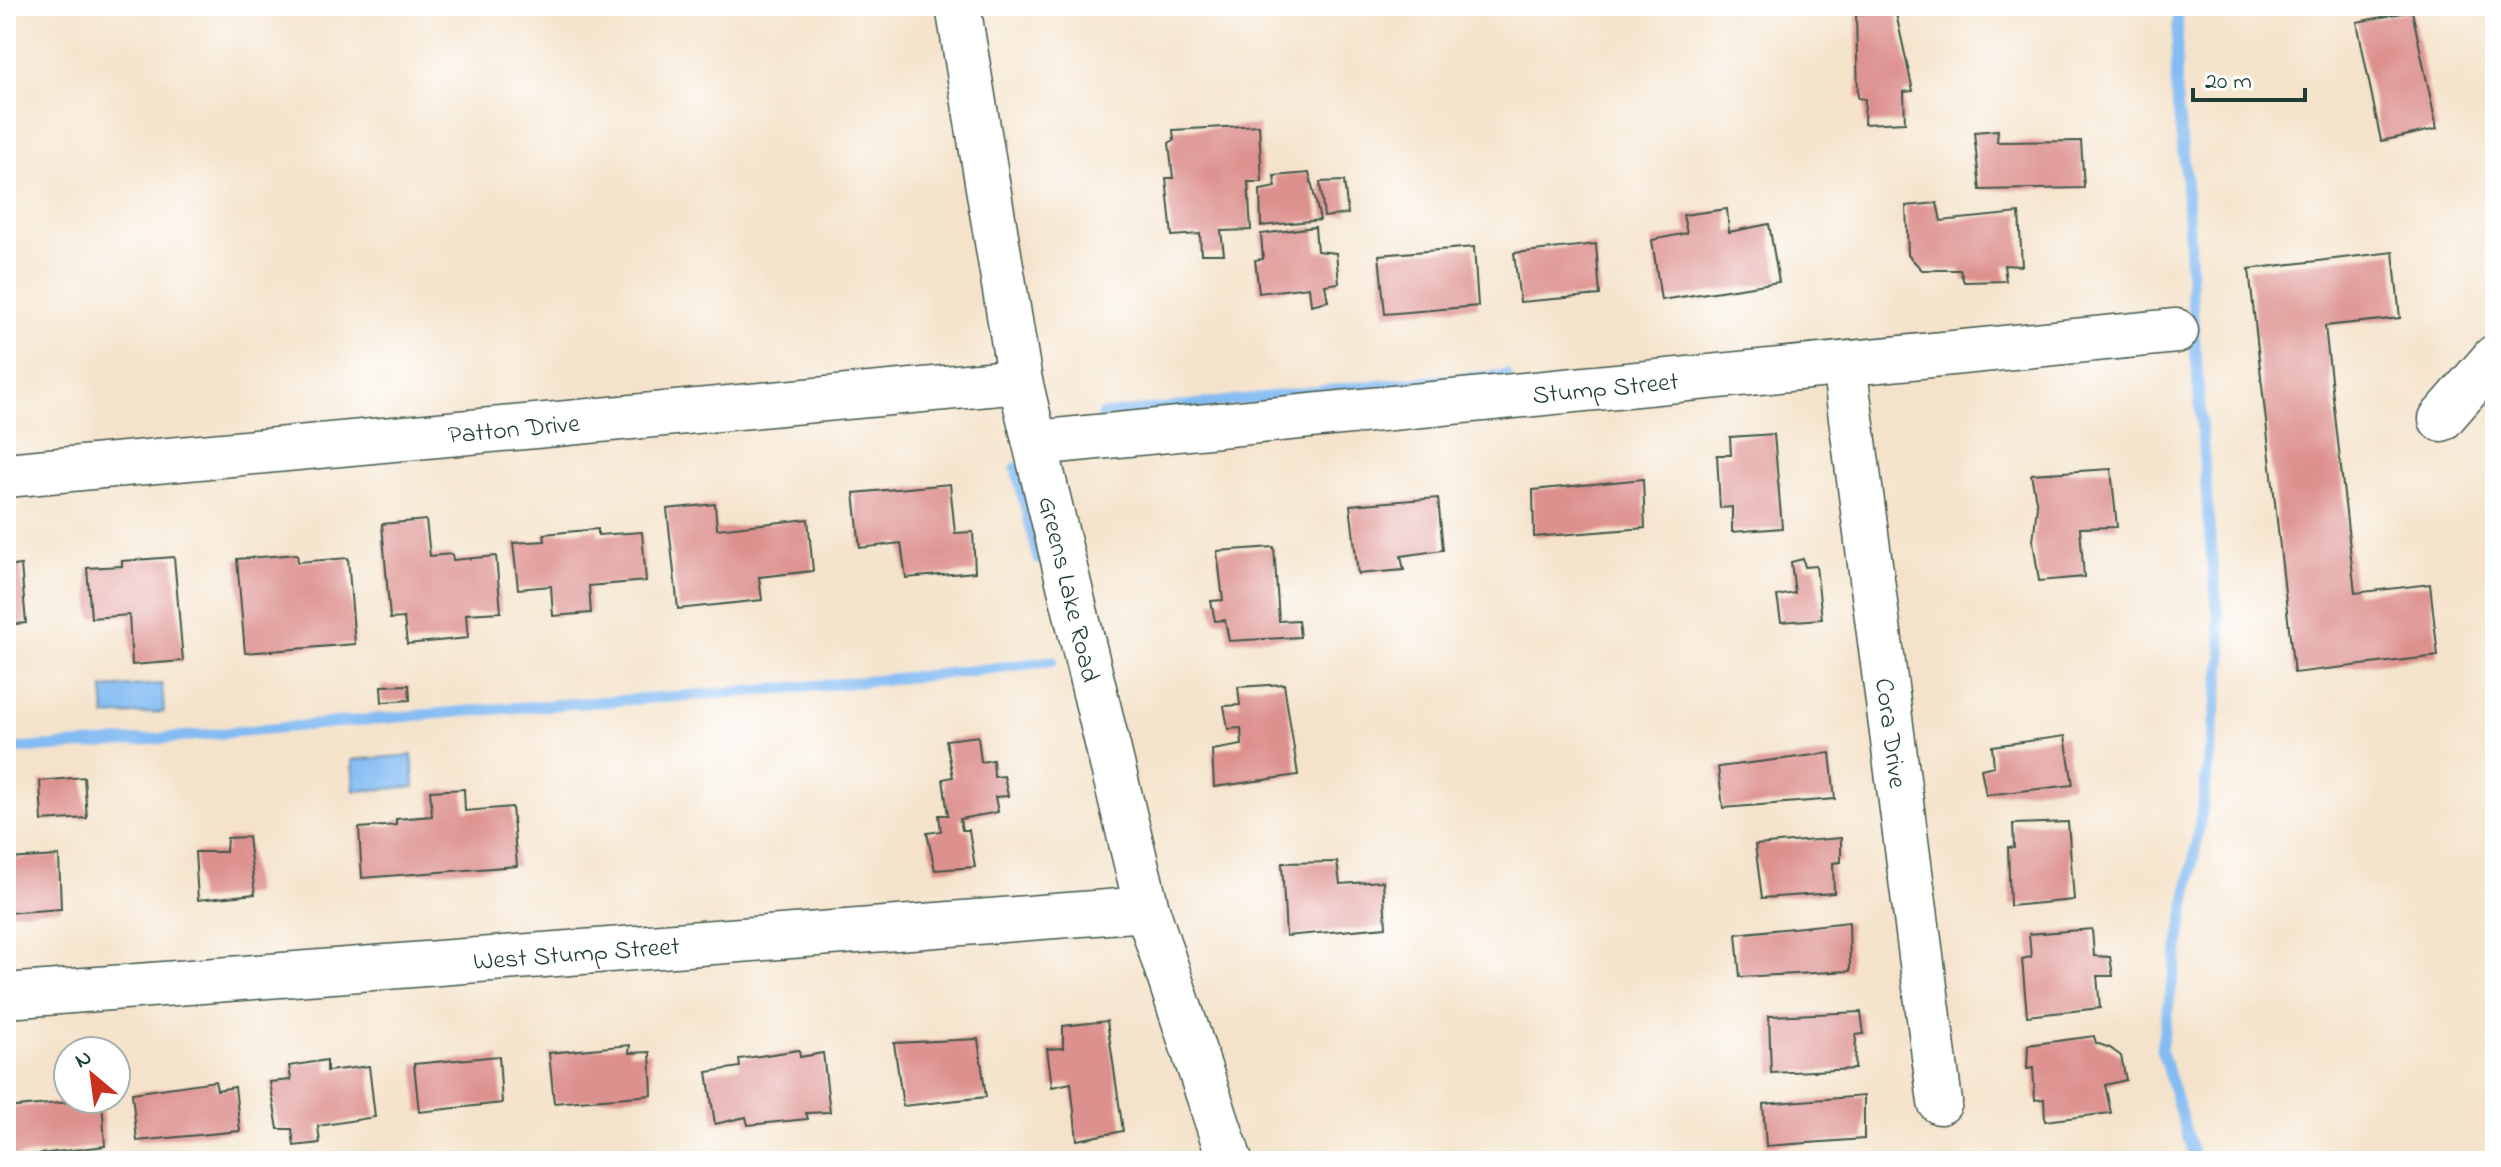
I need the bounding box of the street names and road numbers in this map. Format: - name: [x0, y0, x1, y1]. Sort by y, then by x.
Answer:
- street label: Stump Street: [1531, 364, 1681, 416]
- street label: Patton Drive: [447, 406, 582, 456]
- street label: Greens Lake Road: [1026, 493, 1108, 687]
- street label: Cora Drive: [1863, 676, 1915, 791]
- street label: West Stump Street: [472, 929, 681, 982]

